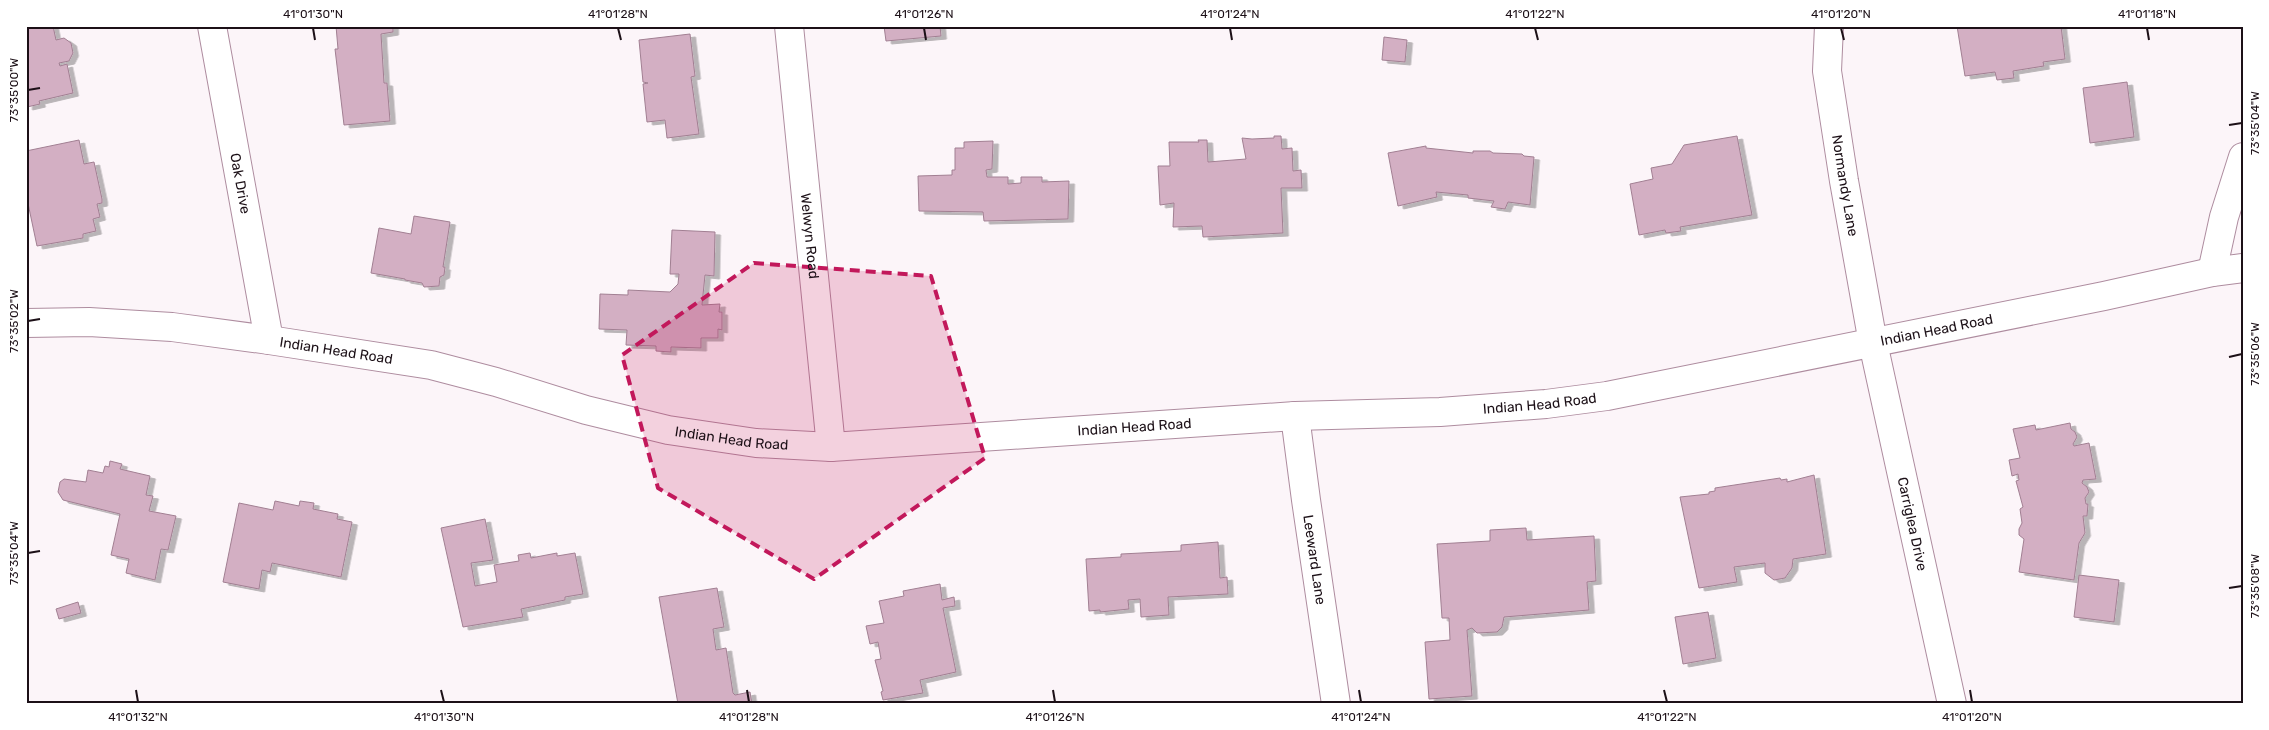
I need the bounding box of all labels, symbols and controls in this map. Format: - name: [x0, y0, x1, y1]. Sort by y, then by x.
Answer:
- text: 41°01'30"N: [283, 7, 343, 21]
- text: 41°01'28"N: [588, 7, 648, 21]
- text: 41°01'26"N: [894, 7, 954, 21]
- text: 41°01'24"N: [1200, 7, 1260, 21]
- text: 41°01'22"N: [1505, 7, 1565, 21]
- text: 41°01'20"N: [1811, 7, 1871, 21]
- text: 41°01'18"N: [2118, 7, 2176, 21]
- text: 73°35'00"W: [7, 57, 21, 122]
- text: 73°35'04"W: [2248, 91, 2262, 155]
- street label: Normandy Lane: [1828, 133, 1862, 238]
- street label: Oak Drive: [227, 152, 254, 215]
- street label: Welwyn Road: [797, 192, 823, 280]
- text: 73°35'02"W: [7, 289, 21, 353]
- street label: Indian Head Road: [1879, 310, 1994, 349]
- text: 73°35'06"W: [2248, 322, 2262, 386]
- street label: Indian Head Road: [278, 333, 394, 367]
- street label: Indian Head Road: [1482, 389, 1598, 417]
- street label: Indian Head Road: [1077, 414, 1192, 439]
- street label: Indian Head Road: [674, 423, 789, 453]
- street label: Carriglea Drive: [1894, 475, 1931, 572]
- street label: Leeward Lane: [1300, 513, 1330, 606]
- text: 73°35'04"W: [7, 521, 21, 585]
- text: 73°35'08"W: [2248, 553, 2262, 618]
- text: 41°01'32"N: [108, 710, 168, 724]
- text: 41°01'30"N: [414, 710, 474, 724]
- text: 41°01'28"N: [719, 710, 779, 724]
- text: 41°01'26"N: [1025, 710, 1085, 724]
- text: 41°01'24"N: [1331, 710, 1391, 724]
- text: 41°01'22"N: [1637, 710, 1697, 724]
- text: 41°01'20"N: [1942, 710, 2002, 724]

